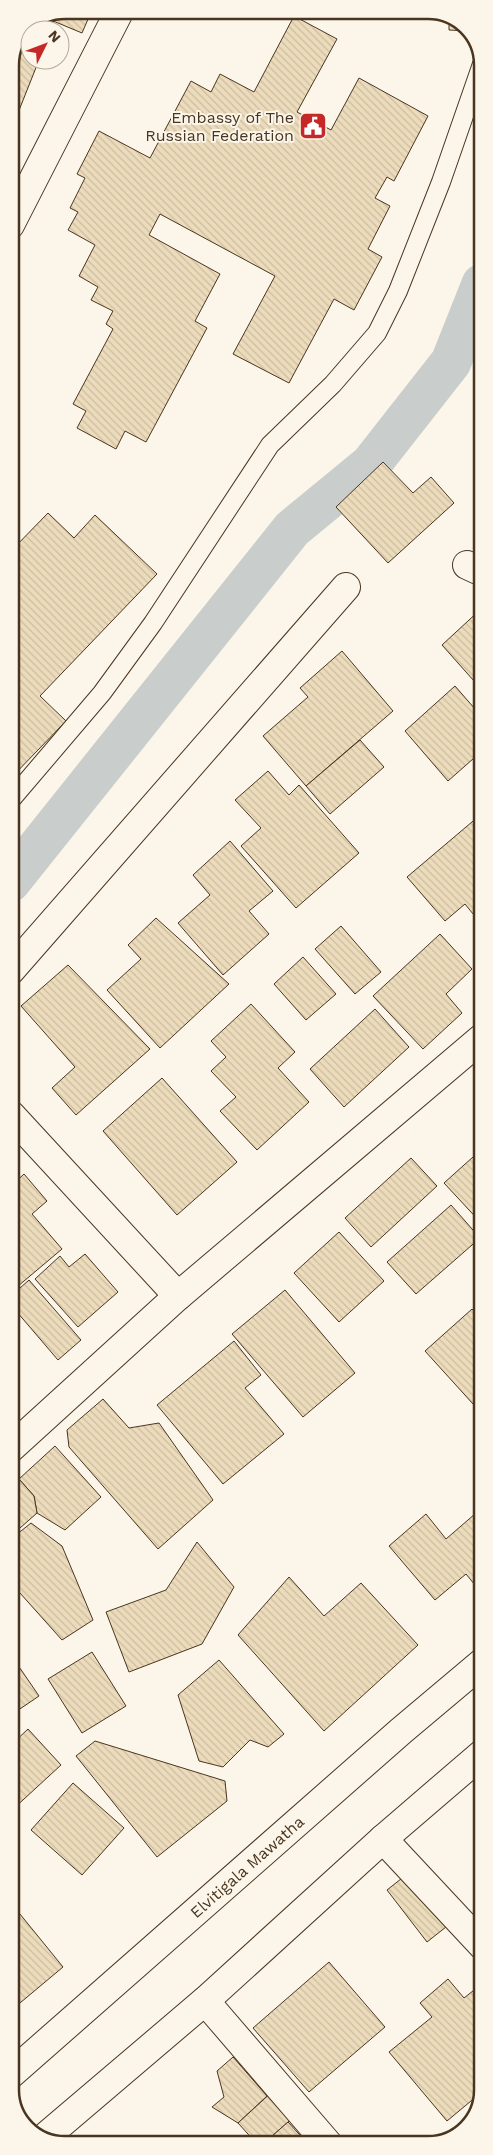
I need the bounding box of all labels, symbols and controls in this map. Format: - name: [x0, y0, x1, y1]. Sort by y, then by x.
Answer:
- north arrow: [20, 20, 70, 70]
- text: N: [45, 27, 64, 46]
- place label: Embassy of The Russian Federation: [145, 108, 294, 145]
- public building icon: Embassy of The Russian Federation: [298, 111, 328, 141]
- street label: Elvitigala Mawatha: [186, 1812, 308, 1922]

